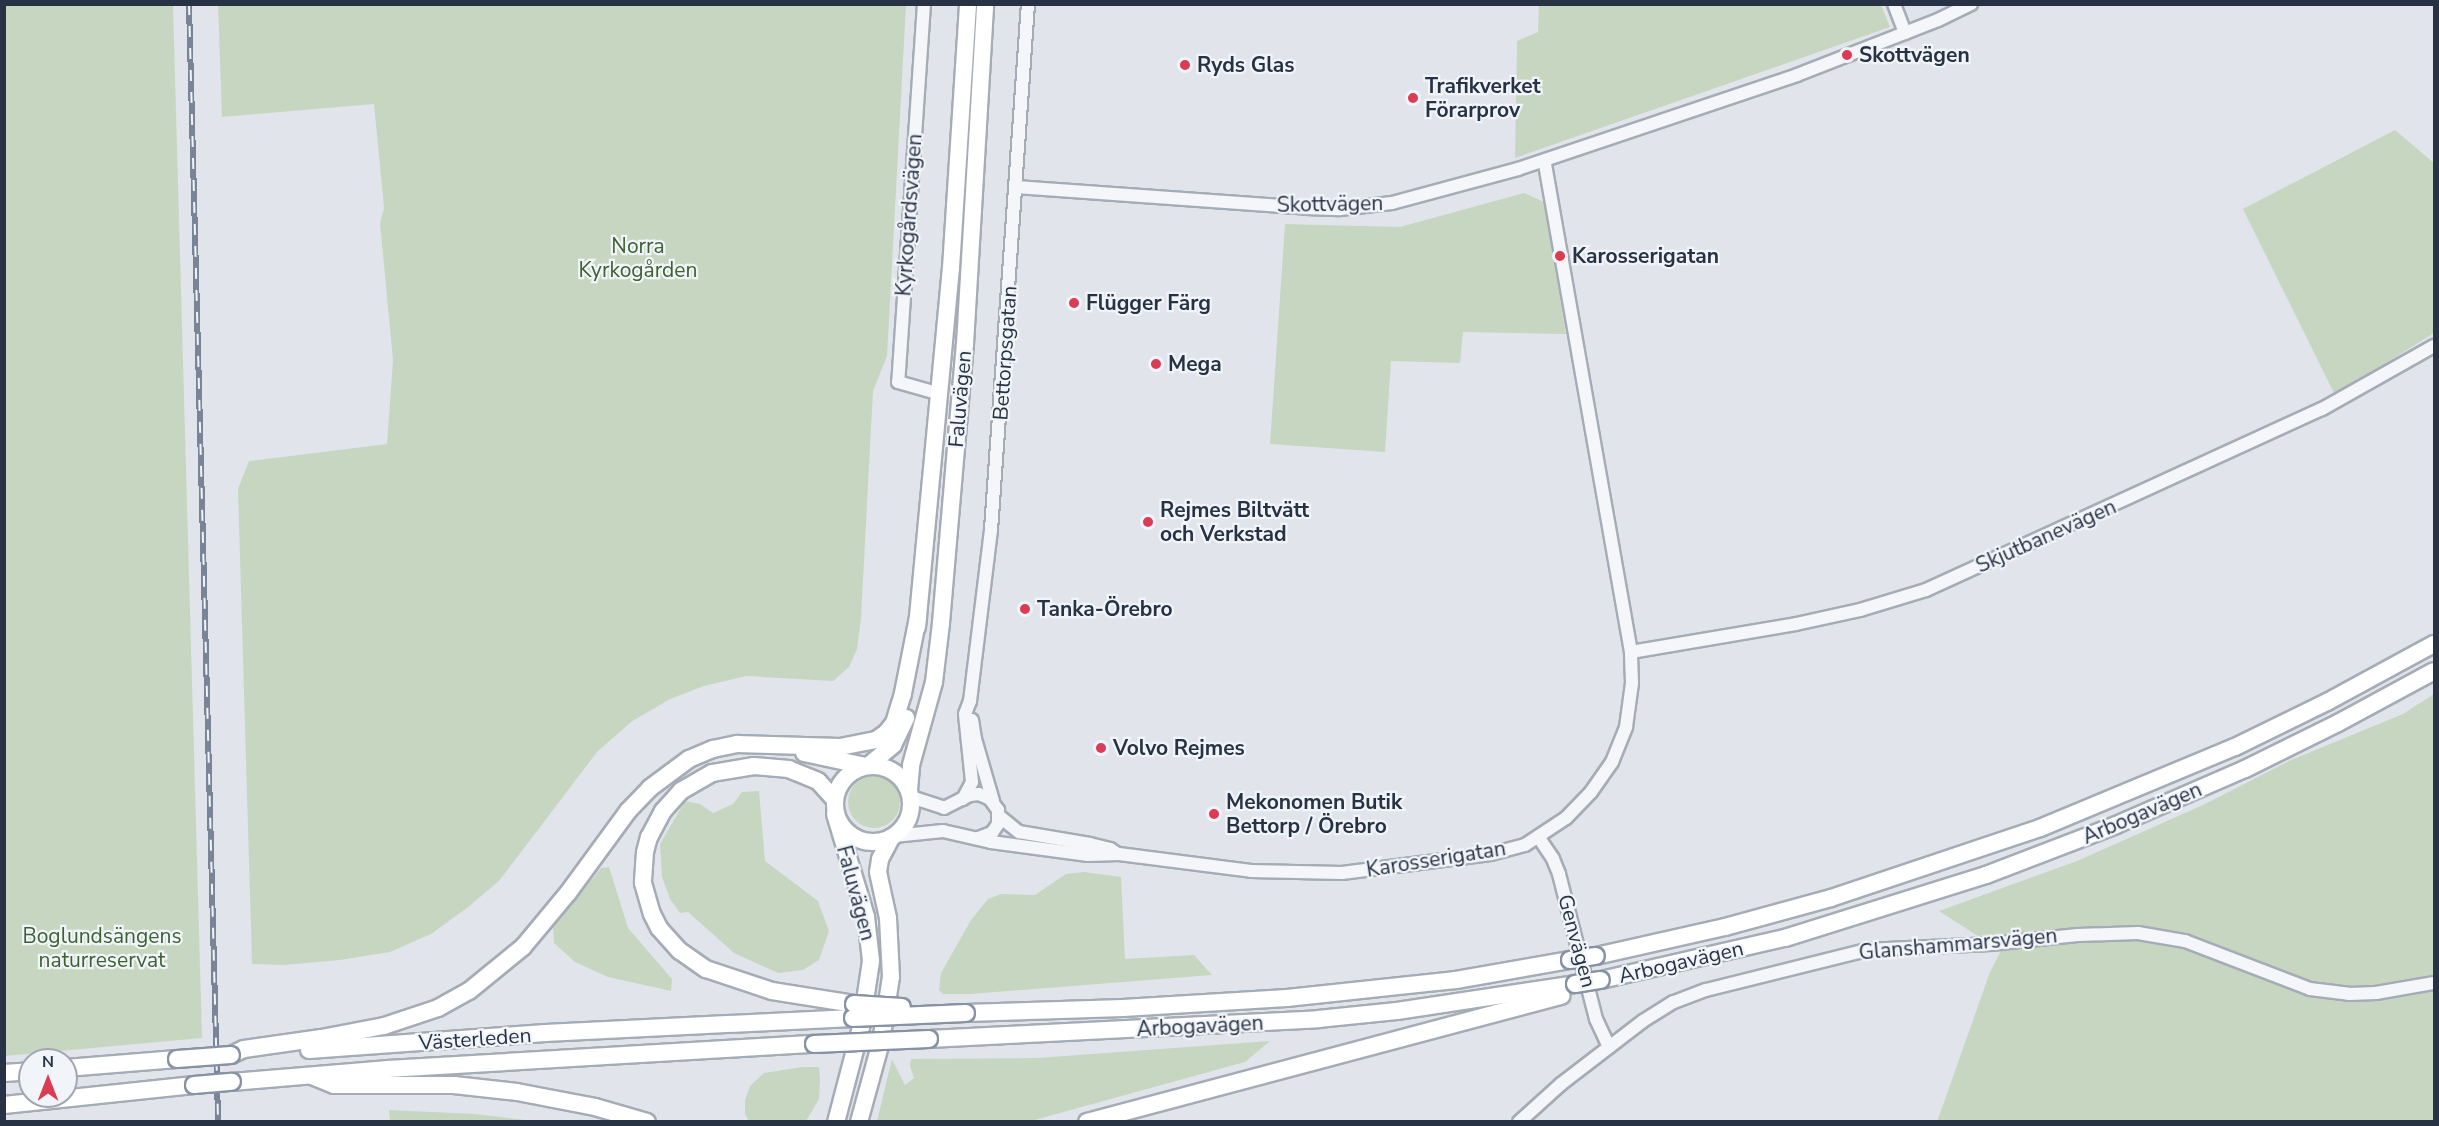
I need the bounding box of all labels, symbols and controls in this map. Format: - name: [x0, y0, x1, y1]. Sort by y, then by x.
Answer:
- place label: Skottvägen: [1859, 42, 1970, 68]
- marker: Skottvägen: [1840, 48, 1854, 62]
- place label: Ryds Glas: [1197, 52, 1295, 78]
- marker: Ryds Glas: [1178, 58, 1192, 72]
- place label: Trafikverket Förarprov: [1425, 73, 1541, 123]
- marker: Trafikverket Förarprov: [1406, 91, 1420, 105]
- street label: Kyrkogårdsvägen: [891, 133, 927, 297]
- street label: Skottvägen: [1277, 190, 1383, 218]
- park label: Norra Kyrkogården: [579, 233, 697, 283]
- place label: Karosserigatan: [1572, 243, 1719, 269]
- marker: Karosserigatan: [1553, 249, 1567, 263]
- street label: Bettorpsgatan: [988, 285, 1022, 421]
- place label: Flügger Färg: [1086, 290, 1211, 316]
- marker: Flügger Färg: [1067, 296, 1081, 310]
- street label: Faluvägen: [943, 349, 977, 449]
- place label: Mega: [1168, 351, 1222, 377]
- marker: Mega: [1149, 357, 1163, 371]
- street label: Skjutbanevägen: [1972, 494, 2120, 578]
- place label: Rejmes Biltvätt och Verkstad: [1160, 497, 1309, 547]
- marker: Rejmes Biltvätt och Verkstad: [1141, 515, 1155, 529]
- place label: Tanka-Örebro: [1037, 596, 1173, 622]
- marker: Tanka-Örebro: [1018, 602, 1032, 616]
- place label: Volvo Rejmes: [1113, 735, 1245, 761]
- marker: Volvo Rejmes: [1094, 741, 1108, 755]
- street label: Arbogavägen: [2079, 777, 2205, 849]
- place label: Mekonomen Butik Bettorp / Örebro: [1226, 789, 1402, 839]
- marker: Mekonomen Butik Bettorp / Örebro: [1207, 807, 1221, 821]
- street label: Karosserigatan: [1364, 836, 1508, 882]
- street label: Faluvägen: [831, 843, 881, 943]
- street label: Genvägen: [1552, 892, 1602, 990]
- park label: Boglundsängens naturreservat: [22, 923, 182, 973]
- street label: Glanshammarsvägen: [1858, 923, 2058, 965]
- street label: Arbogavägen: [1616, 935, 1746, 989]
- street label: Arbogavägen: [1136, 1010, 1264, 1042]
- street label: Västerleden: [418, 1022, 532, 1056]
- north arrow: [18, 1048, 78, 1108]
- text: N: [42, 1051, 54, 1073]

